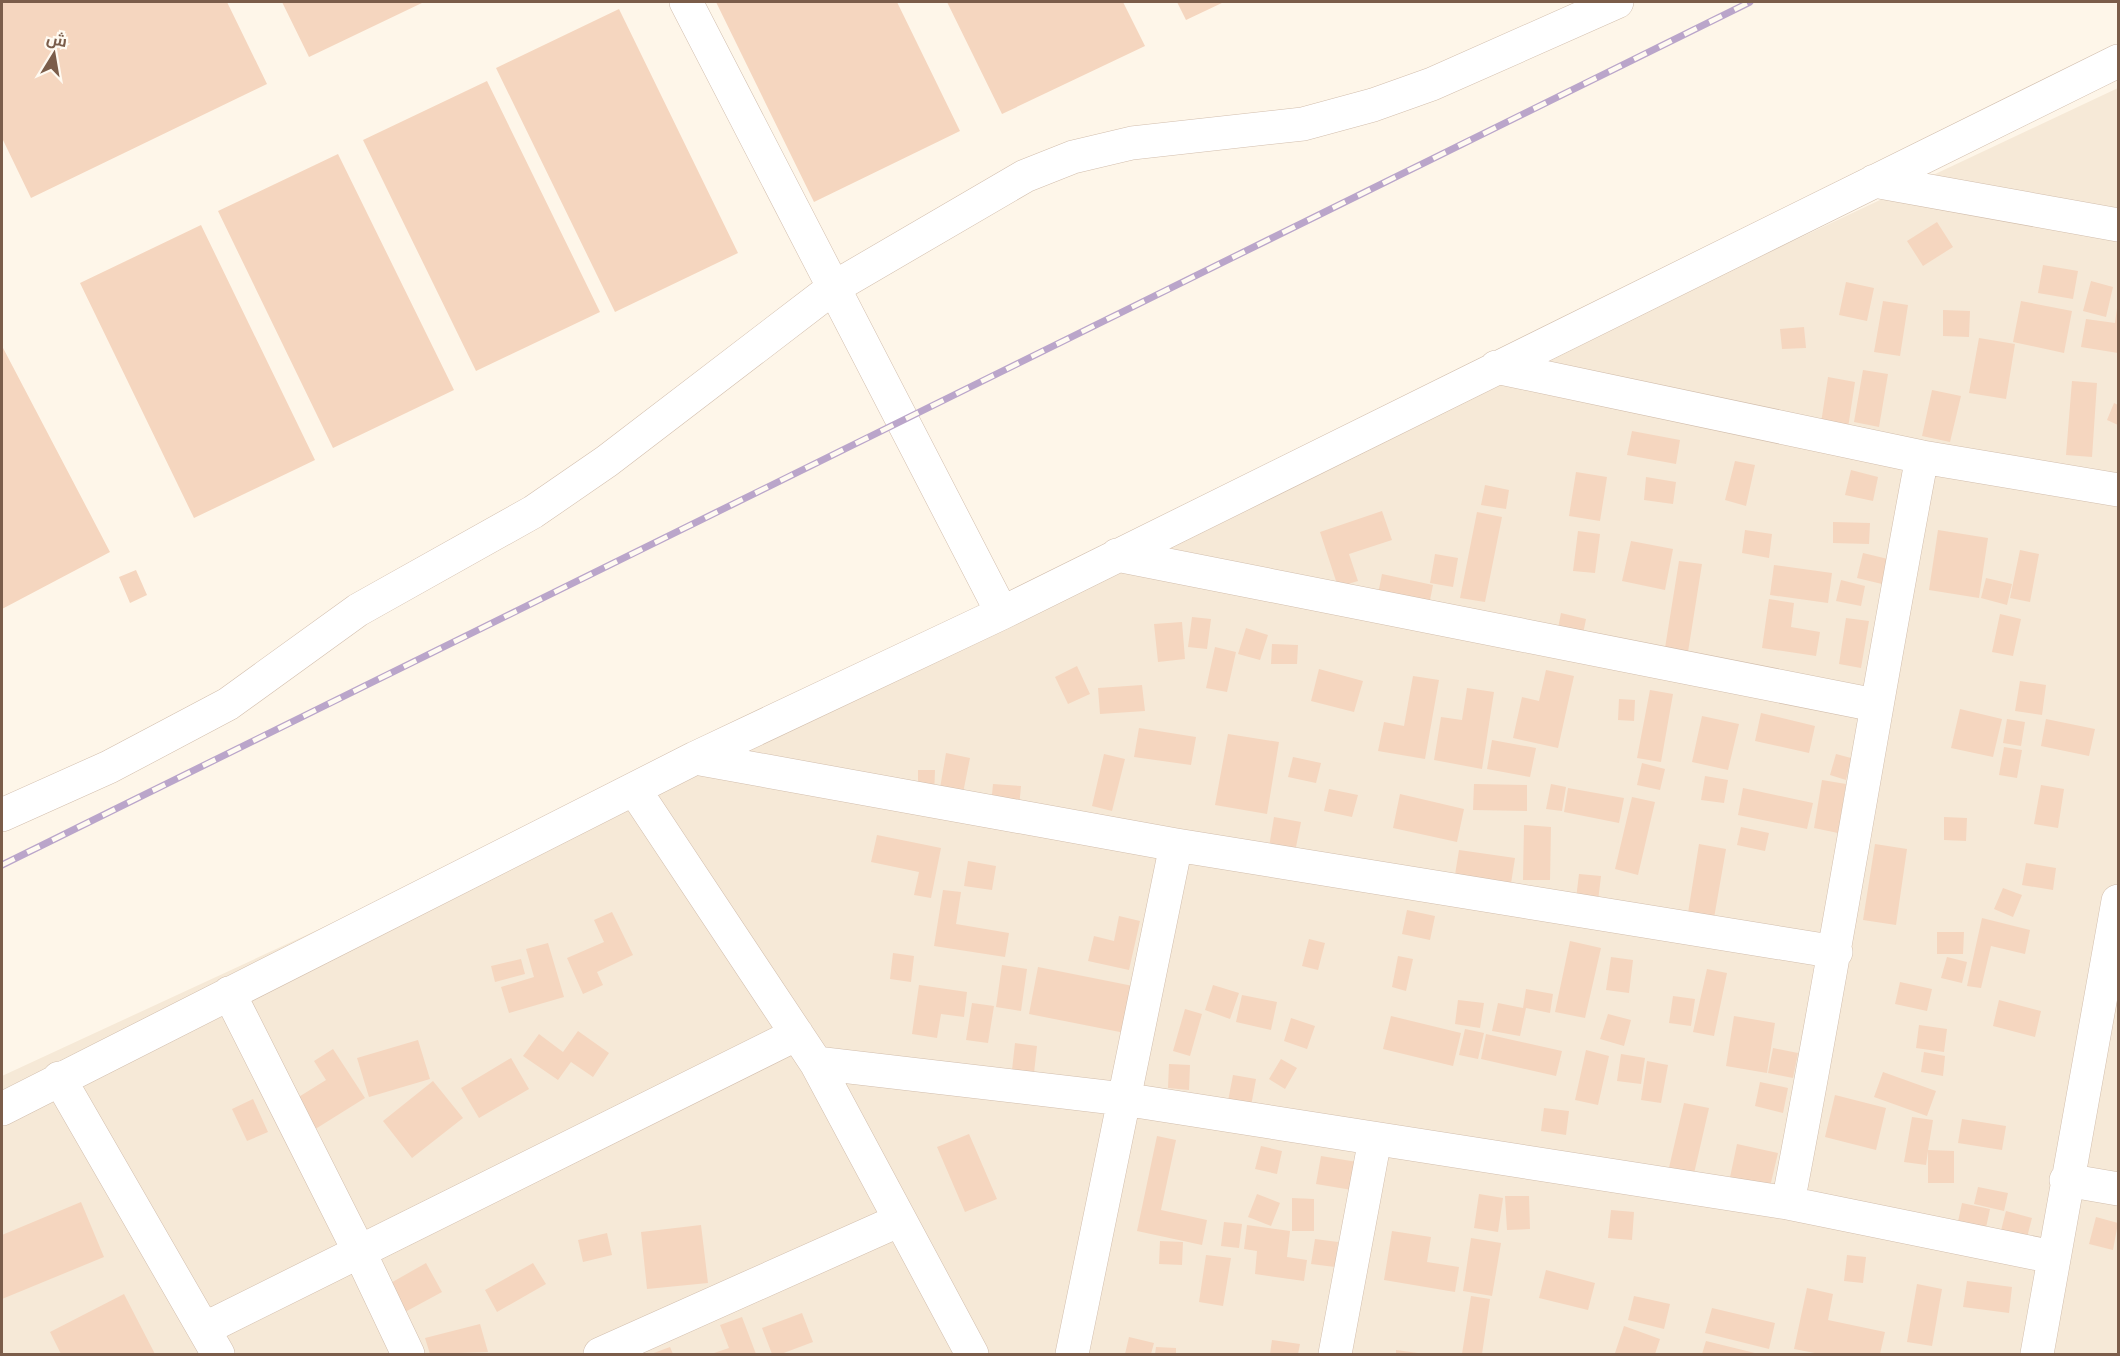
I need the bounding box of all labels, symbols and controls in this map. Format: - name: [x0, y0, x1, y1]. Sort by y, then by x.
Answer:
- north arrow: [24, 24, 84, 84]
- text: ش: [45, 28, 69, 52]

